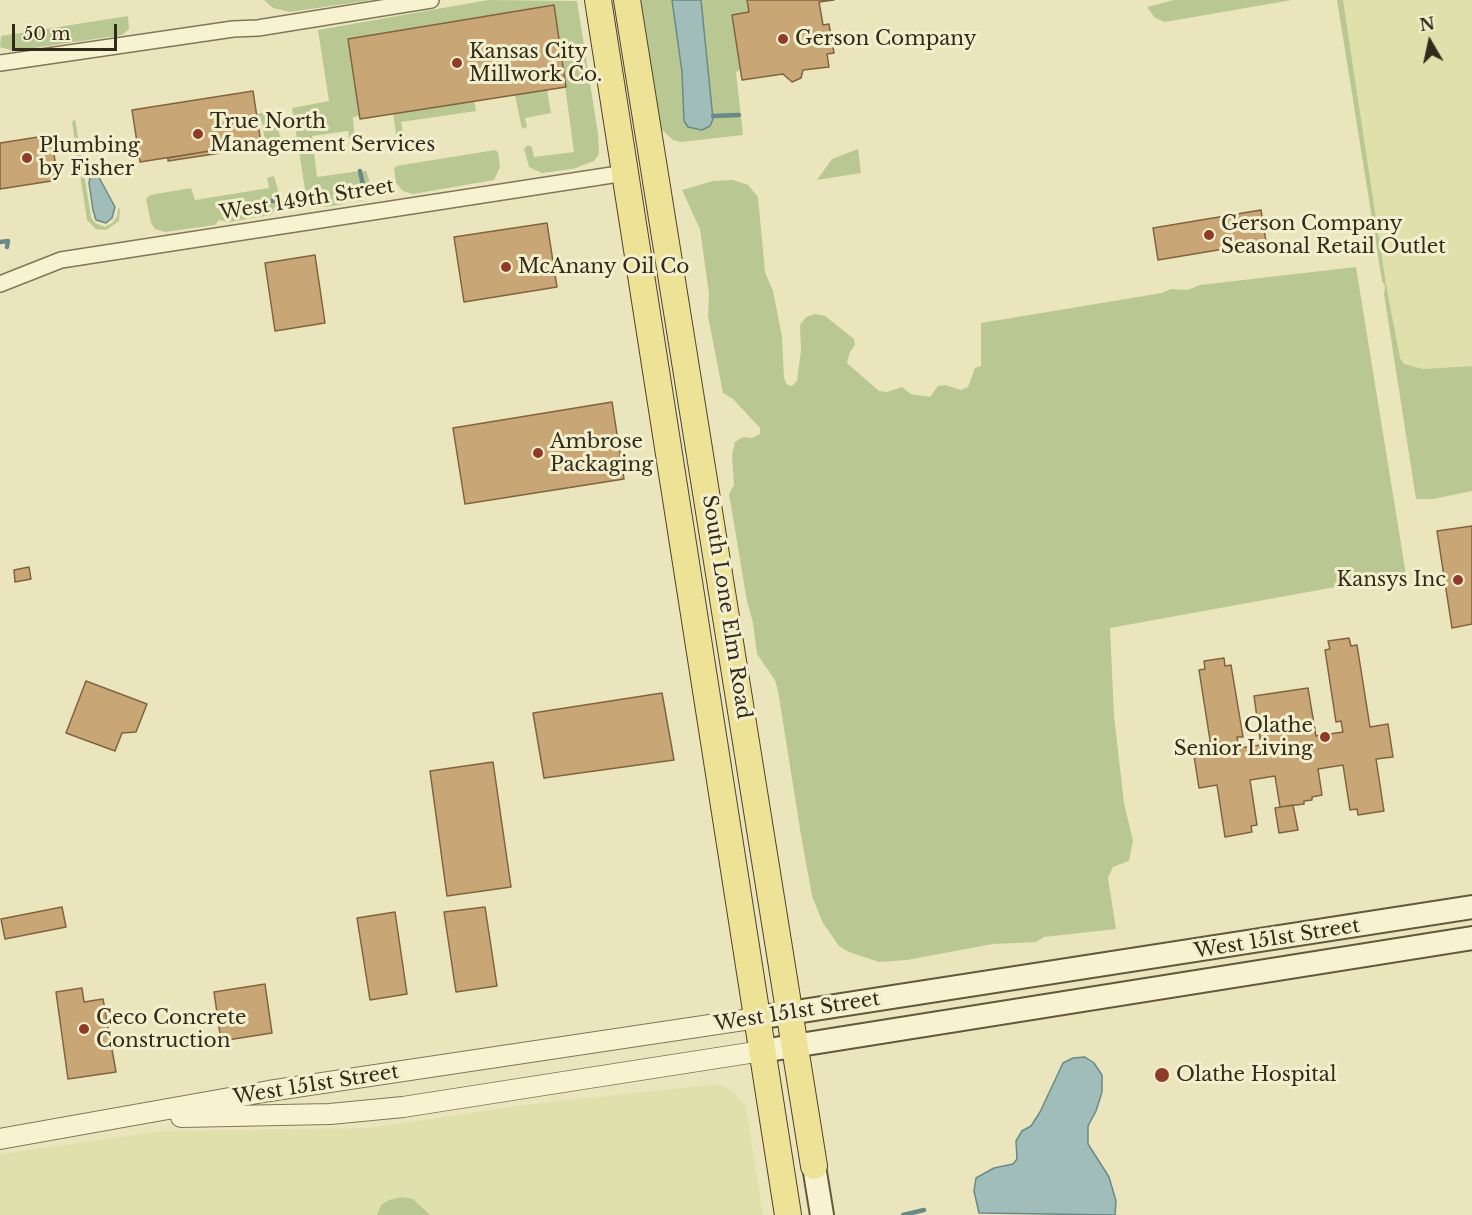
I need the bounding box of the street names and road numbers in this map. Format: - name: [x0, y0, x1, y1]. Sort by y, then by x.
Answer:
- street label: West 149th Street: [218, 174, 396, 226]
- street label: South Lone Elm Road: [696, 493, 756, 721]
- street label: West 151st Street: [1192, 914, 1362, 964]
- street label: West 151st Street: [712, 987, 882, 1037]
- street label: West 151st Street: [231, 1060, 401, 1110]

